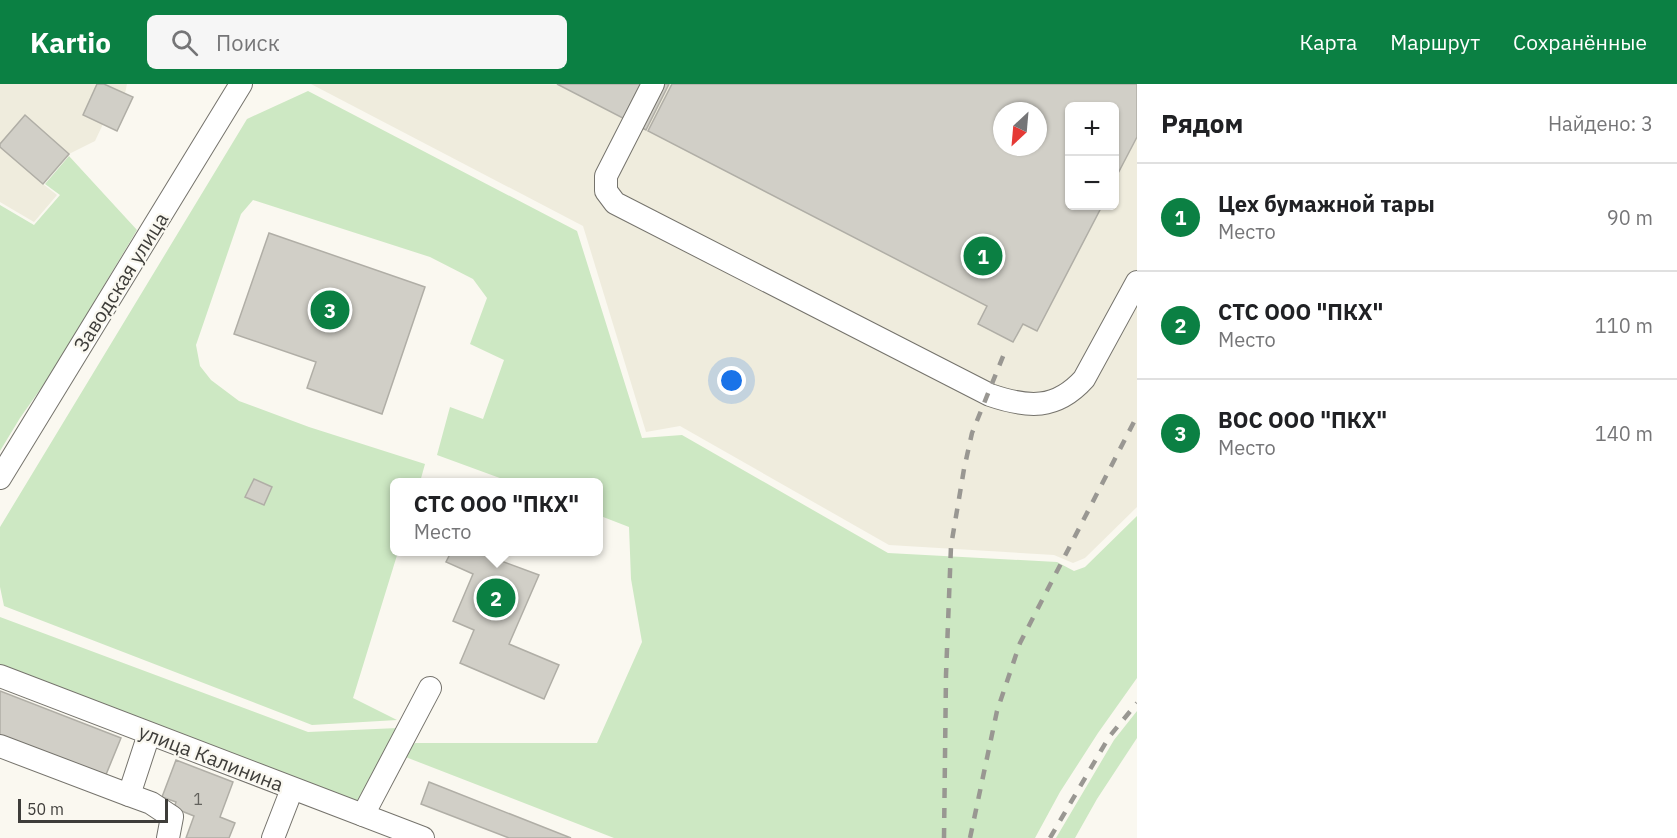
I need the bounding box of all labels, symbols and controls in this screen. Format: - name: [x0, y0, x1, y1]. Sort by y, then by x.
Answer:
- search box: [147, 15, 567, 69]
- text: Kartio: [30, 24, 111, 61]
- icon: search: [168, 26, 201, 59]
- text: Поиск: [216, 28, 280, 57]
- text: Карта: [1299, 28, 1357, 56]
- text: Маршрут: [1390, 28, 1480, 56]
- text: Сохранённые: [1513, 28, 1647, 56]
- north arrow: [993, 102, 1047, 156]
- map controls: [1065, 102, 1119, 210]
- button: +: [1065, 102, 1119, 156]
- text: Рядом: [1161, 106, 1243, 140]
- text: Найдено: 3: [1548, 110, 1653, 137]
- button: −: [1065, 156, 1119, 210]
- text: Цех бумажной тары: [1218, 189, 1435, 218]
- text: 1: [1175, 204, 1187, 231]
- text: 90 m: [1607, 204, 1653, 231]
- street label: Заводская улица: [67, 207, 174, 356]
- text: Место: [1218, 218, 1276, 245]
- pin: 1: [964, 234, 1002, 279]
- pin: 3: [310, 288, 350, 332]
- text: СТС ООО "ПКХ": [1218, 297, 1383, 326]
- text: 2: [1175, 312, 1187, 339]
- text: 110 m: [1595, 312, 1653, 339]
- text: Место: [1218, 326, 1276, 353]
- your location: [717, 366, 746, 395]
- text: ВОС ООО "ПКХ": [1218, 405, 1387, 434]
- text: 3: [1175, 420, 1187, 447]
- text: 140 m: [1595, 420, 1653, 447]
- text: Место: [1218, 434, 1276, 461]
- popup: [390, 478, 603, 556]
- text: СТС ООО "ПКХ": [414, 489, 579, 518]
- text: Место: [414, 518, 472, 545]
- pin: 2: [476, 576, 516, 620]
- street label: улица Калинина: [135, 717, 288, 798]
- house number: 1: [193, 789, 203, 809]
- scale bar: [18, 796, 168, 824]
- text: 50 m: [27, 799, 64, 819]

